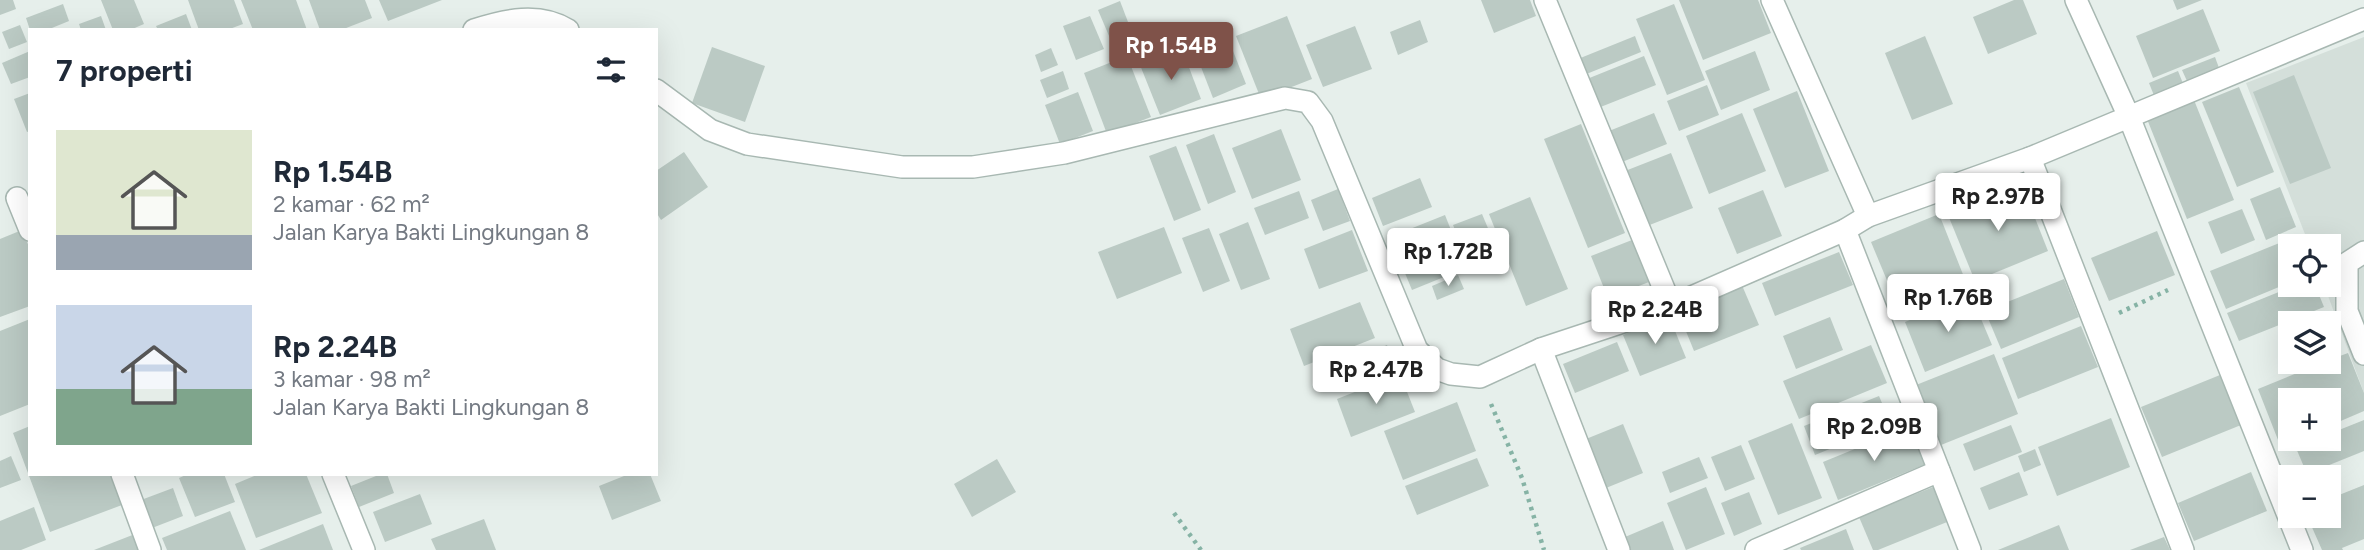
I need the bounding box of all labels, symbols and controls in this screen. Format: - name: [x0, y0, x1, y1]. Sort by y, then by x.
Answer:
- pin: Rp 1.54B: [1099, 22, 1243, 82]
- text: Rp 1.54B: [1125, 31, 1217, 59]
- icon: filters: [592, 51, 630, 89]
- text: 7 properti: [56, 52, 193, 89]
- text: Rp 1.54B: [273, 153, 392, 190]
- icon: home: [112, 158, 196, 242]
- pin: Rp 2.97B: [1926, 174, 2070, 233]
- text: Rp 2.97B: [1951, 182, 2045, 210]
- text: 2 kamar · 62 m²: [273, 190, 430, 218]
- text: Jalan Karya Bakti Lingkungan 8: [273, 218, 589, 246]
- pin: Rp 1.72B: [1376, 229, 1520, 288]
- map controls: [2278, 234, 2341, 528]
- button: locate: [2278, 234, 2341, 297]
- text: Rp 1.72B: [1403, 237, 1493, 265]
- pin: Rp 1.76B: [1876, 274, 2020, 334]
- text: Rp 1.76B: [1903, 283, 1993, 311]
- pin: Rp 2.24B: [1583, 286, 1727, 346]
- text: Rp 2.24B: [1607, 295, 1703, 323]
- button: layers: [2278, 311, 2341, 374]
- text: Rp 2.24B: [273, 328, 397, 365]
- icon: home: [112, 333, 196, 417]
- pin: Rp 2.47B: [1304, 346, 1448, 406]
- text: Rp 2.47B: [1329, 355, 1423, 383]
- text: 3 kamar · 98 m²: [273, 365, 431, 393]
- button: +: [2278, 388, 2341, 451]
- text: Jalan Karya Bakti Lingkungan 8: [273, 393, 589, 421]
- pin: Rp 2.09B: [1802, 404, 1946, 463]
- text: Rp 2.09B: [1826, 412, 1922, 440]
- button: −: [2278, 465, 2341, 528]

